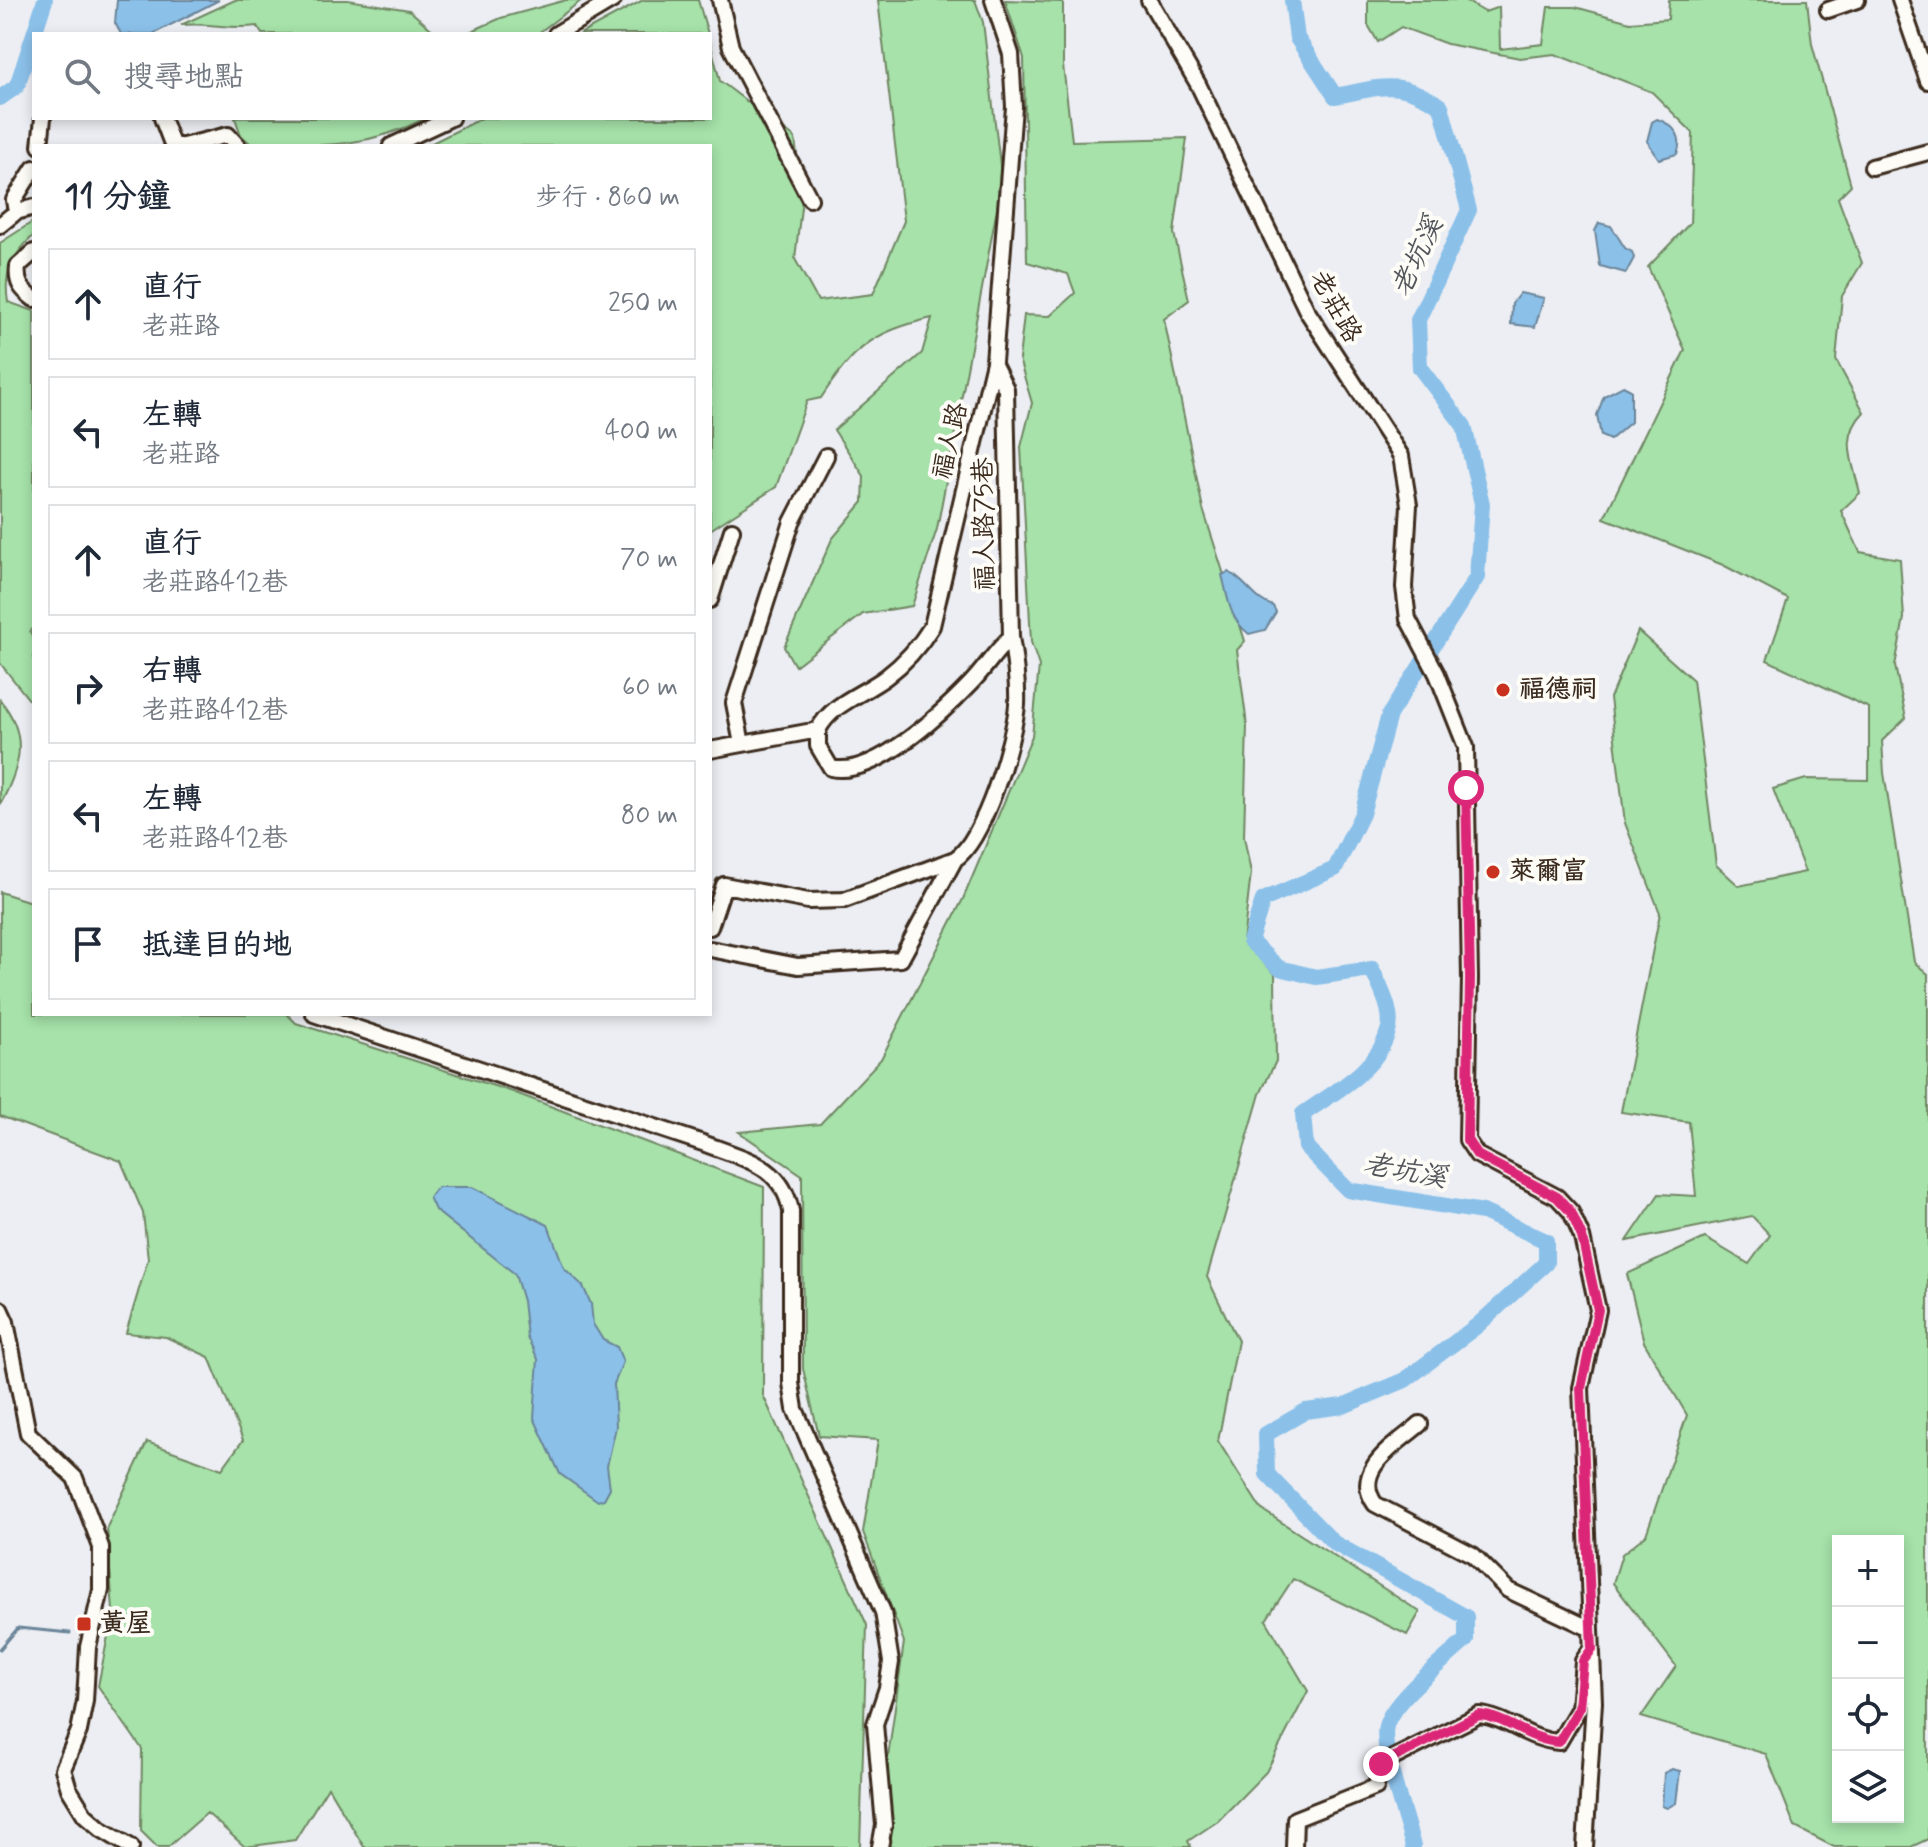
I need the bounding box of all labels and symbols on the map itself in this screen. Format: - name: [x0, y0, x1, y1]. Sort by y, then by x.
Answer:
- water label: 老坑溪: [1383, 209, 1453, 303]
- street label: 老莊路: [1301, 265, 1369, 349]
- street label: 福人路: [926, 399, 976, 483]
- street label: 福人路75巷: [967, 457, 1003, 591]
- place label: 福德祠: [1519, 673, 1597, 707]
- marker: 福德祠: [1494, 681, 1512, 699]
- route start: [1448, 770, 1484, 806]
- place label: 萊爾富: [1509, 855, 1587, 889]
- marker: 萊爾富: [1484, 863, 1502, 881]
- water label: 老坑溪: [1360, 1146, 1452, 1198]
- place label: 黃屋: [100, 1607, 152, 1641]
- marker: 黃屋: [75, 1615, 93, 1633]
- route end: [1363, 1746, 1399, 1782]

